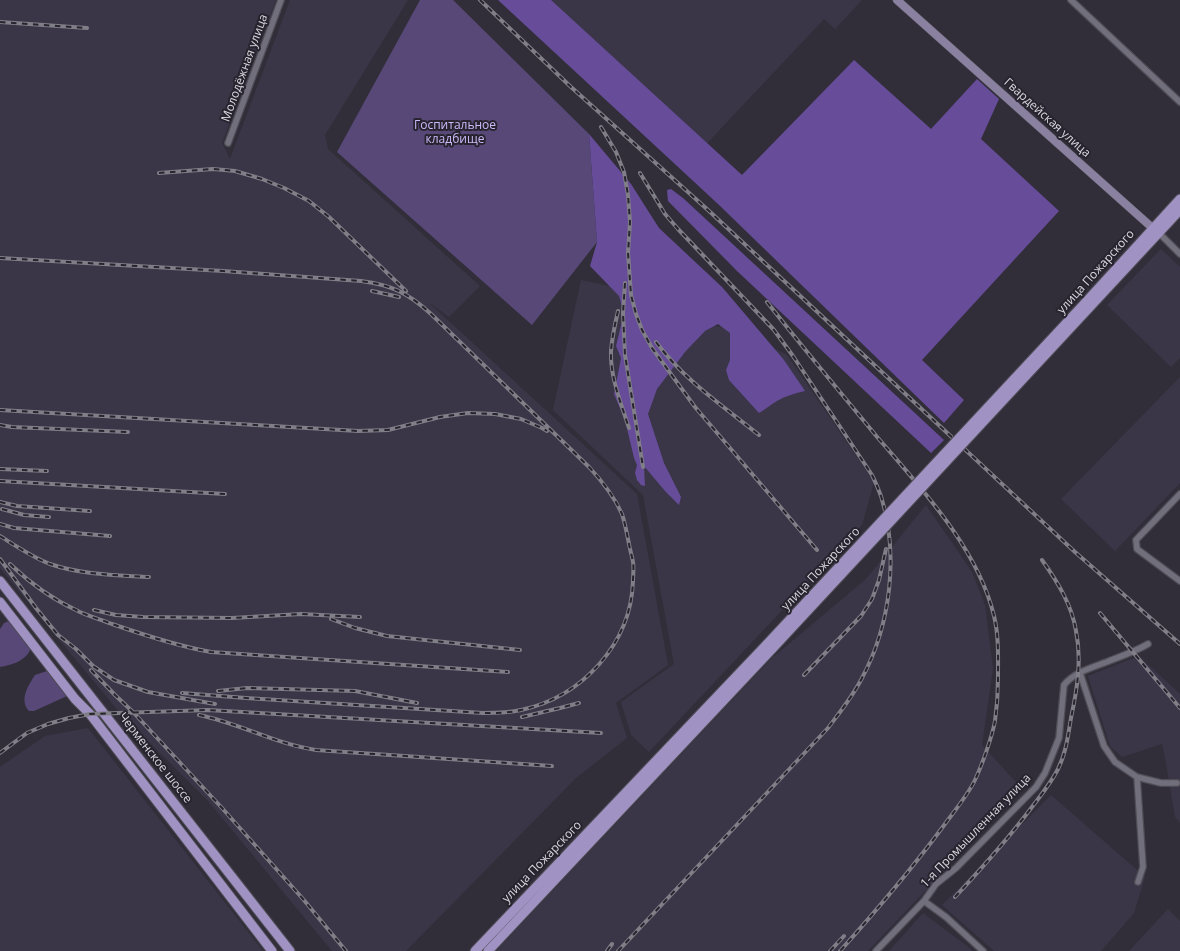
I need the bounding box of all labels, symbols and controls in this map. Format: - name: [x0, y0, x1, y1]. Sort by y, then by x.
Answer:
- street label: Молодёжная улица: [219, 12, 271, 124]
- street label: Гвардейская улица: [1001, 75, 1093, 161]
- park label: Госпитальное кладбище: [414, 119, 496, 147]
- street label: улица Пожарского: [1054, 227, 1138, 317]
- street label: улица Пожарского: [779, 525, 863, 613]
- street label: Черменское шоссе: [115, 710, 195, 806]
- street label: 1-я Промышленная улица: [918, 771, 1034, 891]
- street label: улица Пожарского: [499, 818, 585, 906]

